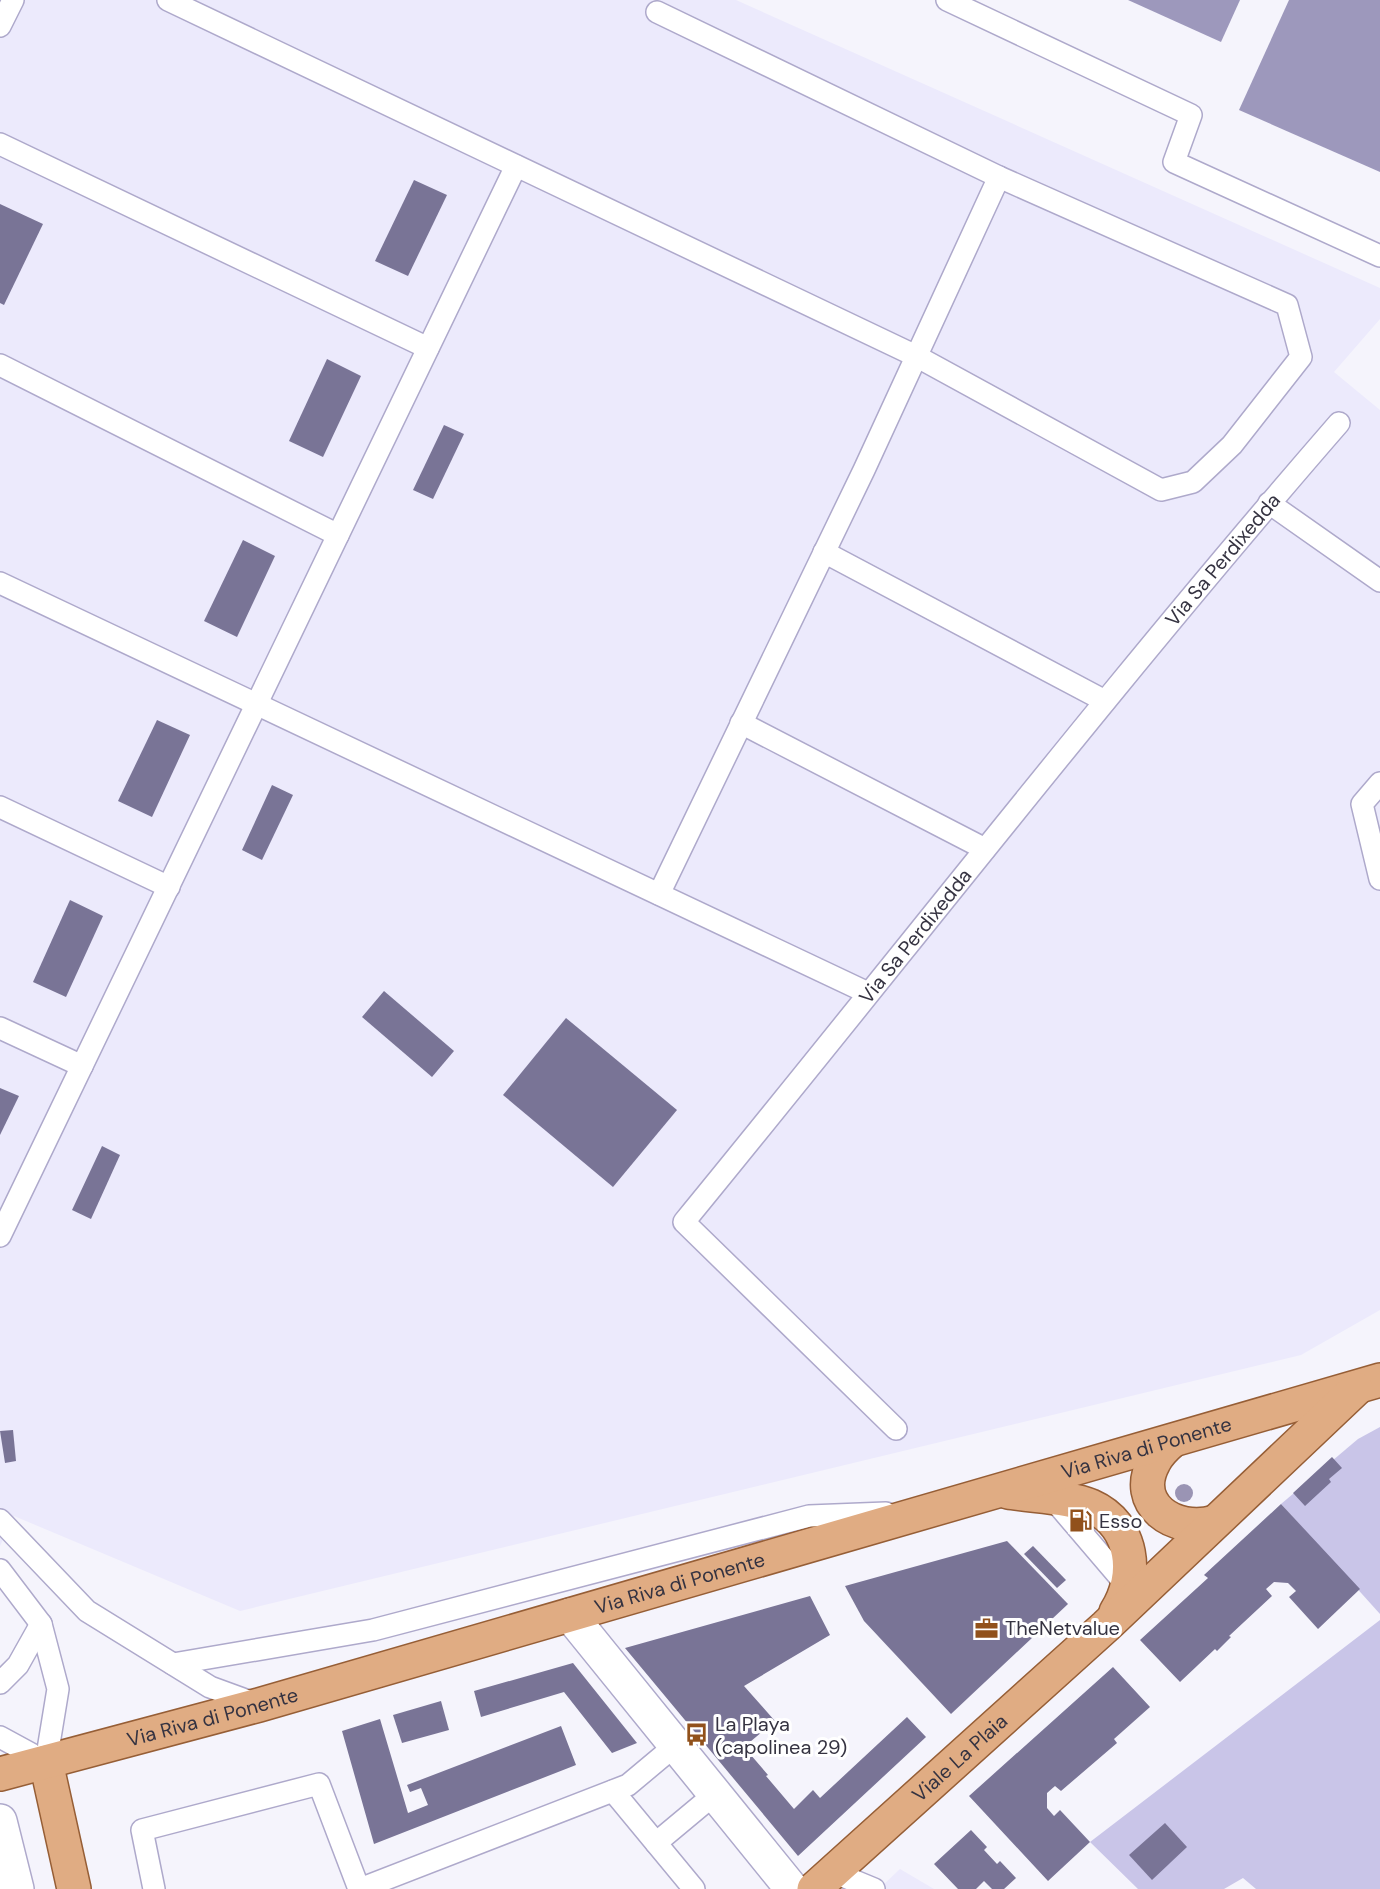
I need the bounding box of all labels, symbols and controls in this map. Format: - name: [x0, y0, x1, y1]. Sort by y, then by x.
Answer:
- street label: Via Sa Perdixedda: [1159, 488, 1286, 632]
- street label: Via Sa Perdixedda: [853, 863, 977, 1009]
- street label: Via Riva di Ponente: [1058, 1411, 1235, 1485]
- fuel station icon: Esso: [1068, 1508, 1094, 1534]
- place label: Esso: [1099, 1508, 1142, 1534]
- street label: Via Riva di Ponente: [591, 1546, 768, 1620]
- office icon: TheNetvalue: [974, 1615, 1000, 1641]
- place label: TheNetvalue: [1005, 1615, 1120, 1641]
- street label: Via Riva di Ponente: [124, 1681, 301, 1753]
- street label: Viale La Plaia: [906, 1708, 1013, 1808]
- place label: La Playa (capolinea 29): [715, 1711, 847, 1760]
- bus stop icon: La Playa (capolinea 29): [684, 1722, 710, 1748]

